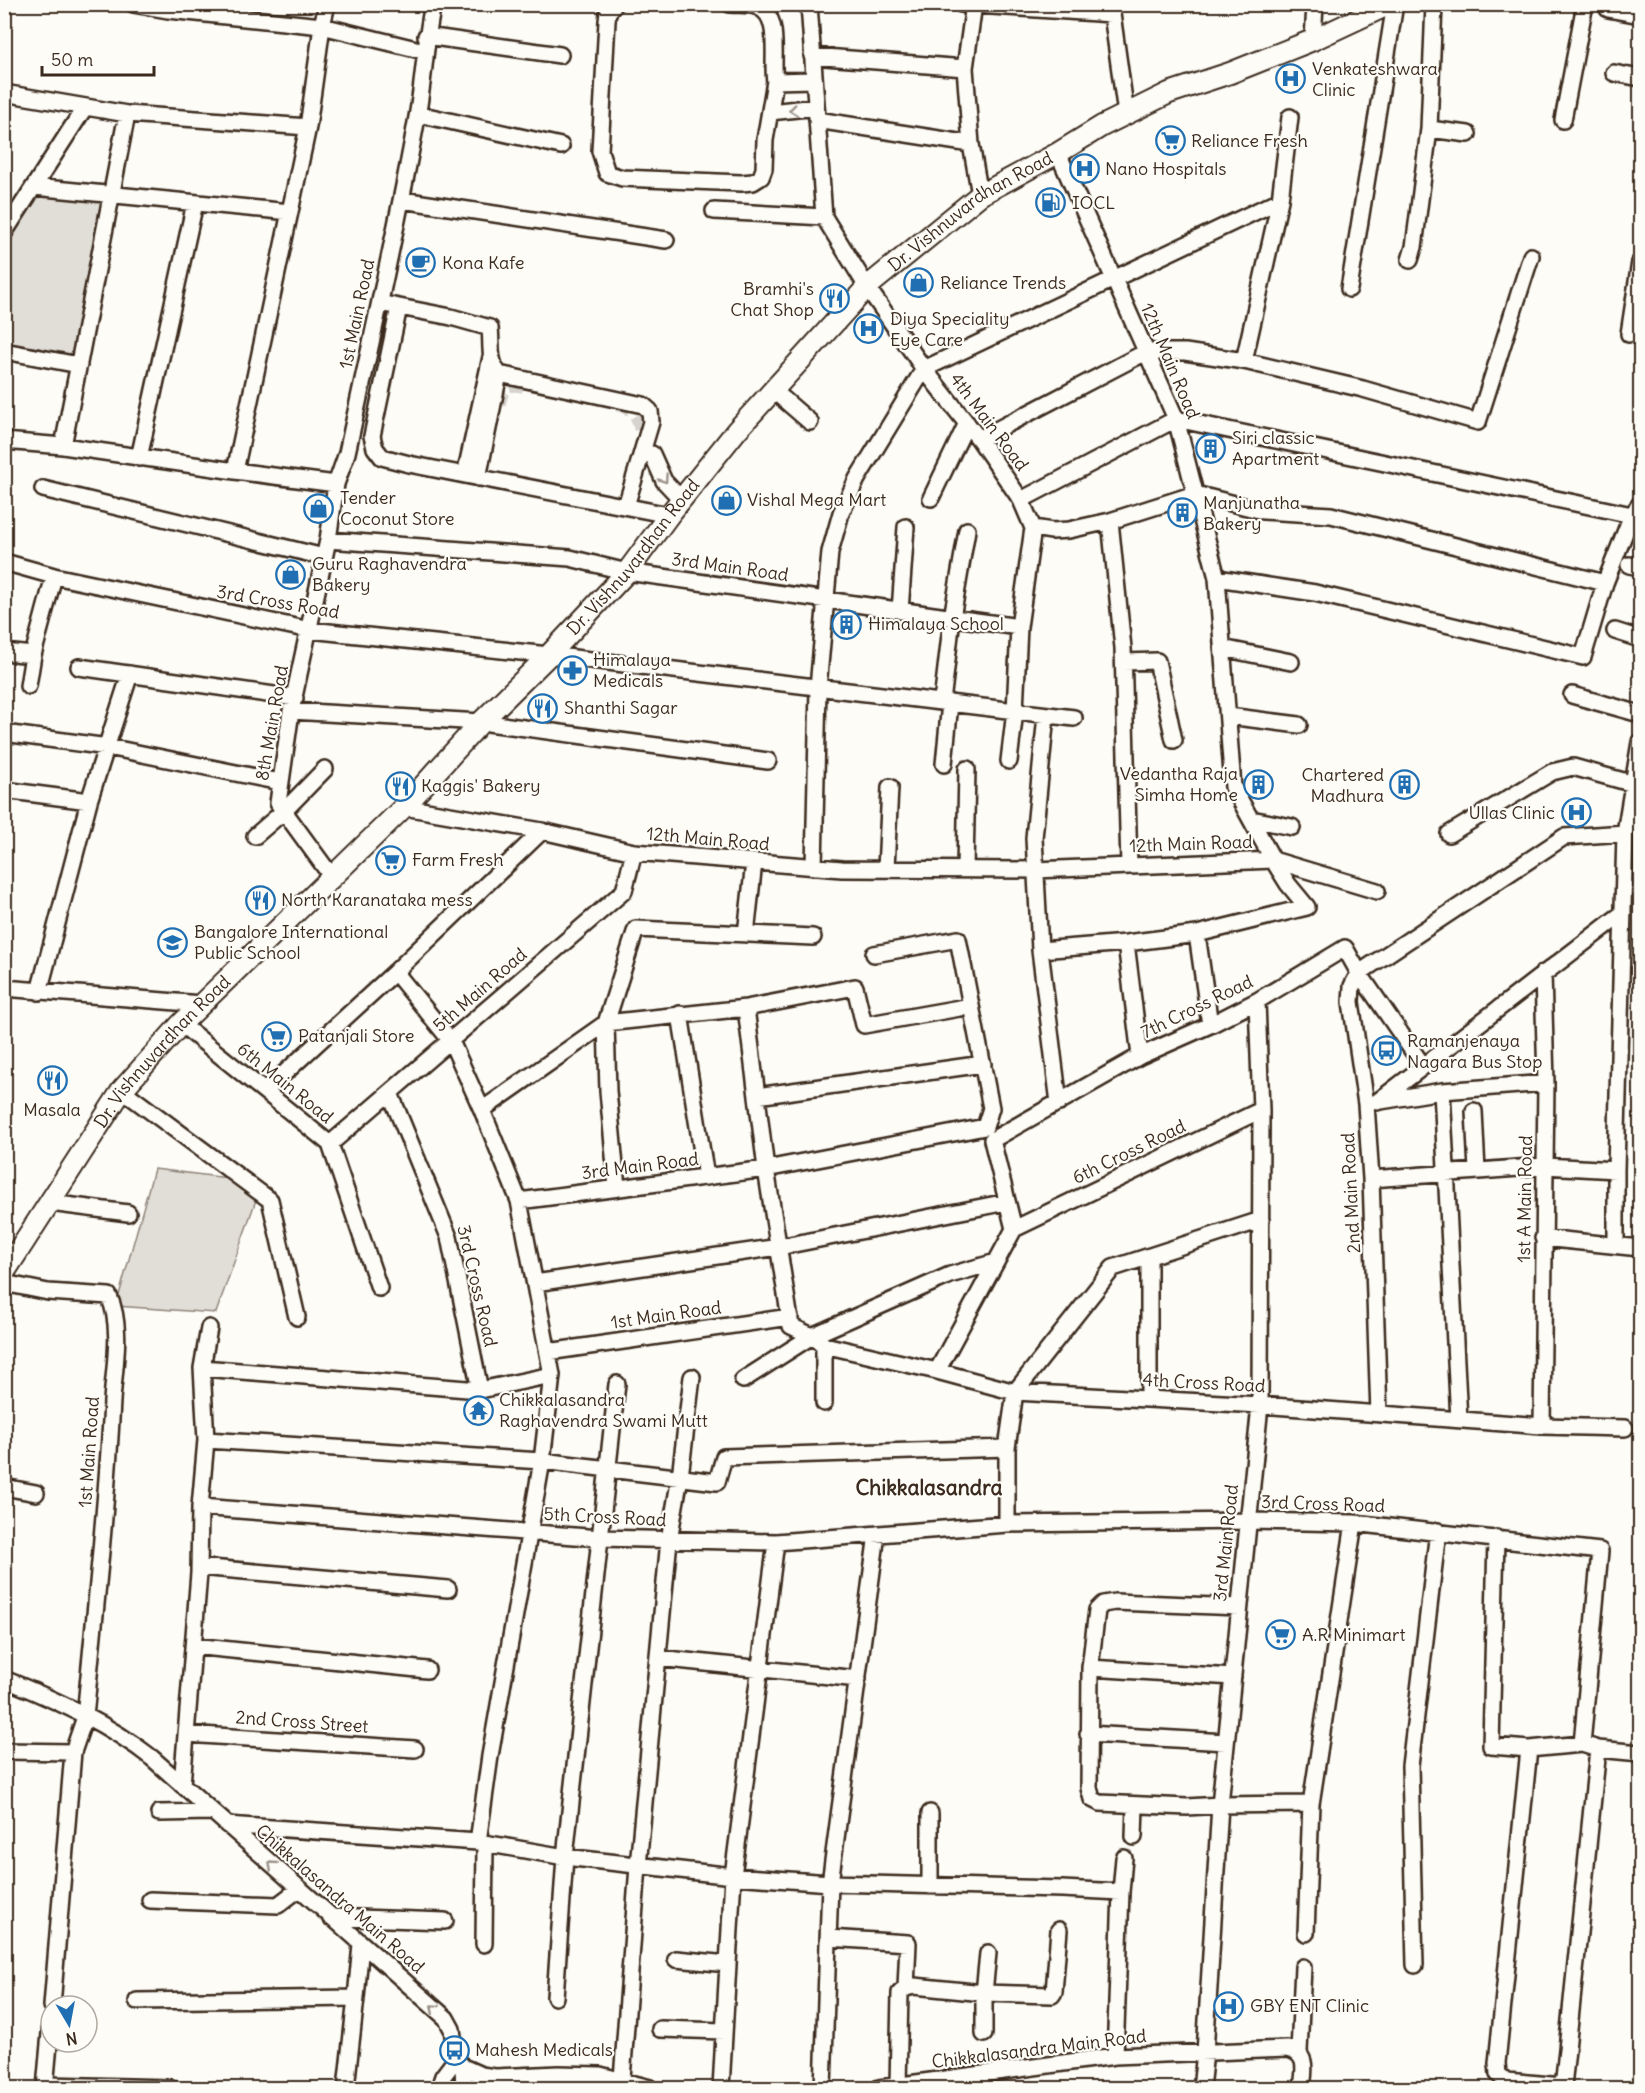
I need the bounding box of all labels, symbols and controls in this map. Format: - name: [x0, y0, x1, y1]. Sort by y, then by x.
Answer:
- scale bar: [42, 39, 154, 77]
- text: 50 m: [51, 48, 93, 71]
- place label: Venkateshwara Clinic: [1312, 57, 1438, 101]
- hospital icon: Venkateshwara Clinic: [1275, 63, 1307, 95]
- one-way arrow: [789, 103, 798, 116]
- supermarket icon: Reliance Fresh: [1154, 125, 1186, 157]
- place label: Reliance Fresh: [1191, 129, 1308, 152]
- street label: Dr. Vishnuvardhan Road: [883, 146, 1057, 276]
- hospital icon: Nano Hospitals: [1068, 153, 1100, 185]
- place label: Nano Hospitals: [1105, 157, 1226, 180]
- fuel station icon: IOCL: [1035, 187, 1067, 219]
- place label: IOCL: [1072, 191, 1115, 214]
- cafe icon: Kona Kafe: [405, 247, 437, 279]
- place label: Kona Kafe: [442, 251, 524, 274]
- street label: 1st Main Road: [334, 257, 379, 371]
- shop icon: Reliance Trends: [903, 267, 935, 299]
- place label: Reliance Trends: [940, 271, 1066, 294]
- place label: Bramhi's Chat Shop: [730, 277, 814, 321]
- restaurant icon: Bramhi's Chat Shop: [819, 283, 851, 315]
- street label: 12th Main Road: [1136, 299, 1205, 422]
- place label: Diya Speciality Eye Care: [890, 307, 1009, 351]
- hospital icon: Diya Speciality Eye Care: [853, 313, 885, 345]
- street label: 4th Main Road: [945, 368, 1034, 476]
- place label: Siri classic Apartment: [1232, 426, 1319, 470]
- building icon: Siri classic Apartment: [1195, 432, 1227, 464]
- one-way arrow: [657, 472, 668, 483]
- street label: Dr. Vishnuvardhan Road: [562, 474, 705, 640]
- shop icon: Vishal Mega Mart: [710, 484, 742, 516]
- place label: Tender Coconut Store: [340, 486, 454, 530]
- place label: Vishal Mega Mart: [747, 488, 886, 511]
- place label: Manjunatha Bakery: [1203, 491, 1300, 535]
- shop icon: Tender Coconut Store: [303, 492, 335, 524]
- building icon: Manjunatha Bakery: [1166, 497, 1198, 529]
- street label: 3rd Main Road: [670, 547, 790, 586]
- place label: Guru Raghavendra Bakery: [312, 552, 467, 596]
- shop icon: Guru Raghavendra Bakery: [275, 558, 307, 590]
- street label: 3rd Cross Road: [215, 579, 342, 624]
- building icon: Himalaya School: [831, 608, 863, 640]
- place label: Himalaya School: [868, 612, 1004, 635]
- place label: Himalaya Medicals: [593, 648, 671, 692]
- pharmacy icon: Himalaya Medicals: [556, 654, 588, 686]
- street label: 8th Main Road: [250, 663, 293, 782]
- restaurant icon: Shanthi Sagar: [527, 692, 559, 724]
- place label: Shanthi Sagar: [564, 696, 678, 719]
- place label: Vedantha Raja Simha Home: [1120, 762, 1238, 806]
- place label: Chartered Madhura: [1301, 763, 1384, 807]
- building icon: Vedantha Raja Simha Home: [1243, 768, 1275, 800]
- building icon: Chartered Madhura: [1389, 769, 1421, 801]
- restaurant icon: Kaggis' Bakery: [384, 770, 416, 802]
- place label: Kaggis' Bakery: [421, 774, 541, 797]
- hospital icon: Ullas Clinic: [1560, 797, 1592, 829]
- place label: Ullas Clinic: [1468, 801, 1555, 824]
- street label: 12th Main Road: [646, 822, 771, 855]
- street label: 12th Main Road: [1129, 830, 1253, 857]
- supermarket icon: Farm Fresh: [375, 844, 407, 876]
- place label: Farm Fresh: [412, 848, 504, 871]
- restaurant icon: North Karanataka mess: [244, 884, 276, 916]
- place label: North Karanataka mess: [281, 888, 473, 911]
- place label: Bangalore International Public School: [194, 920, 388, 964]
- school or university icon: Bangalore International Public School: [157, 926, 189, 958]
- street label: 5th Main Road: [428, 942, 532, 1037]
- street label: 7th Cross Road: [1137, 969, 1257, 1044]
- street label: Dr. Vishnuvardhan Road: [89, 970, 235, 1132]
- supermarket icon: Patanjali Store: [261, 1020, 293, 1052]
- place label: Patanjali Store: [298, 1024, 414, 1047]
- place label: Ramanjenaya Nagara Bus Stop: [1407, 1029, 1542, 1073]
- bus stop icon: Ramanjenaya Nagara Bus Stop: [1370, 1035, 1402, 1067]
- street label: 6th Main Road: [233, 1037, 338, 1129]
- restaurant icon: Masala: [36, 1065, 68, 1097]
- place label: Masala: [23, 1098, 81, 1121]
- street label: 6th Cross Road: [1068, 1114, 1189, 1189]
- street label: 2nd Main Road: [1336, 1132, 1365, 1254]
- street label: 1st A Main Road: [1512, 1135, 1537, 1263]
- street label: 3rd Main Road: [580, 1147, 700, 1184]
- street label: 3rd Cross Road: [452, 1223, 503, 1349]
- street label: 1st Main Road: [609, 1295, 723, 1334]
- street label: 4th Cross Road: [1142, 1368, 1266, 1397]
- place label: Chikkalasandra Raghavendra Swami Mutt: [499, 1388, 708, 1432]
- temple icon: Chikkalasandra Raghavendra Swami Mutt: [462, 1394, 494, 1426]
- street label: 1st Main Road: [73, 1395, 104, 1508]
- district label: Chikkalasandra: [856, 1474, 1002, 1501]
- street label: 3rd Main Road: [1208, 1483, 1243, 1603]
- street label: 3rd Cross Road: [1261, 1490, 1386, 1517]
- street label: 5th Cross Road: [543, 1502, 667, 1531]
- supermarket icon: A.R Minimart: [1265, 1619, 1297, 1651]
- place label: A.R Minimart: [1302, 1623, 1406, 1646]
- street label: 2nd Cross Street: [235, 1705, 369, 1738]
- street label: Chikkalasandra Main Road: [251, 1819, 430, 1978]
- one-way arrow: [268, 1861, 279, 1872]
- hospital icon: GBY ENT Clinic: [1213, 1990, 1245, 2022]
- north arrow: [39, 1994, 99, 2054]
- place label: GBY ENT Clinic: [1250, 1994, 1369, 2017]
- one-way arrow: [430, 2004, 441, 2015]
- street label: Chikkalasandra Main Road: [930, 2024, 1148, 2073]
- text: N: [64, 2028, 79, 2050]
- bus stop icon: Mahesh Medicals: [438, 2034, 470, 2066]
- place label: Mahesh Medicals: [475, 2038, 613, 2061]

